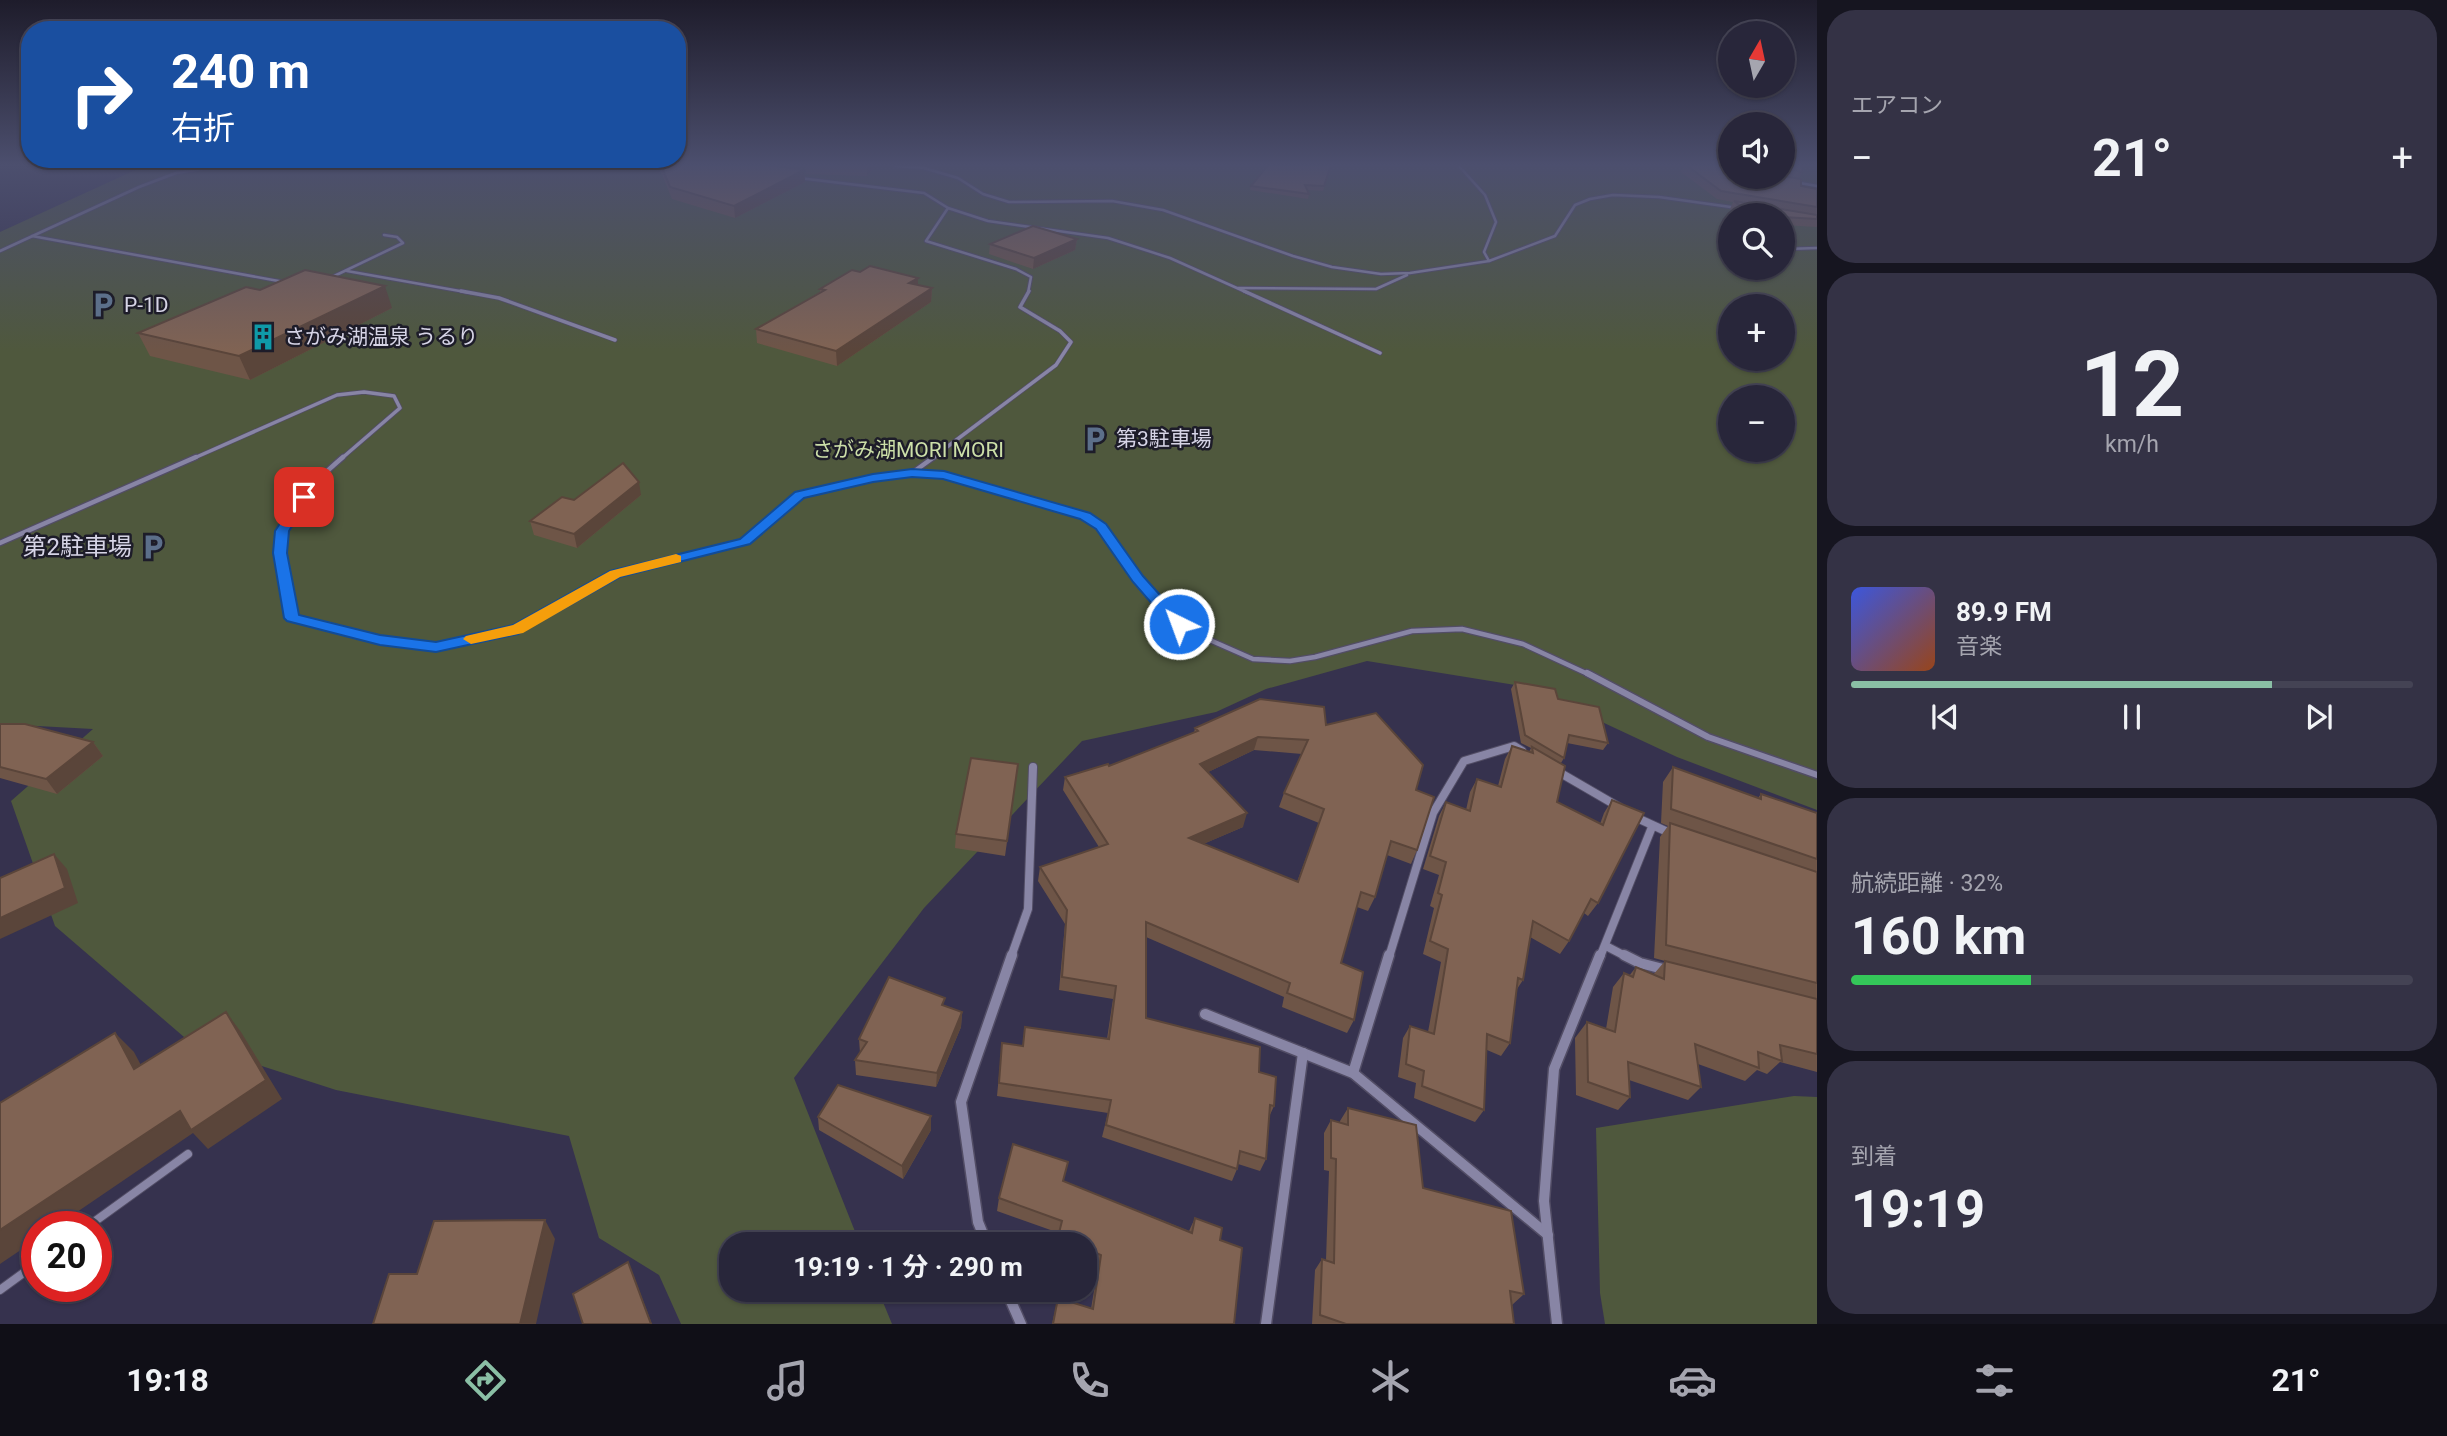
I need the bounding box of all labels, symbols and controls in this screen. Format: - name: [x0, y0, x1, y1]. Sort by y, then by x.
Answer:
- north arrow: [1718, 21, 1796, 98]
- map controls: [1718, 21, 1795, 462]
- text: 240 m: [171, 43, 310, 100]
- icon: right: [56, 49, 147, 140]
- text: エアコン: [1851, 92, 1943, 119]
- text: 右折: [171, 109, 235, 147]
- button: sound: [1718, 112, 1795, 189]
- text: 21°: [2092, 128, 2172, 189]
- text: −: [1851, 136, 1873, 180]
- text: +: [2391, 136, 2413, 180]
- button: search: [1718, 203, 1795, 280]
- parking icon: P-1D: [88, 290, 118, 320]
- place label: P-1D: [124, 293, 169, 317]
- button: +: [1718, 294, 1795, 371]
- building icon: さがみ湖温泉 うるり: [248, 322, 278, 352]
- place label: さがみ湖温泉 うるり: [284, 325, 478, 349]
- text: 12: [2080, 332, 2184, 438]
- button: −: [1718, 385, 1795, 462]
- parking icon: 第3駐車場: [1080, 424, 1110, 454]
- place label: 第3駐車場: [1116, 427, 1212, 451]
- text: km/h: [2105, 431, 2159, 458]
- park label: さがみ湖MORI MORI: [812, 438, 1004, 462]
- pin: [274, 467, 334, 527]
- icon: arrive: [285, 478, 323, 516]
- parking icon: 第2駐車場: [138, 532, 168, 562]
- place label: 第2駐車場: [23, 533, 132, 561]
- position arrow: [1142, 587, 1216, 661]
- text: 89.9 FM: [1956, 597, 2052, 627]
- text: 音楽: [1956, 633, 2002, 660]
- icon: previous: [1926, 698, 1964, 736]
- icon: pause: [2113, 698, 2151, 736]
- icon: next: [2300, 698, 2338, 736]
- text: 航続距離 · 32%: [1851, 870, 2003, 897]
- text: 160 km: [1851, 906, 2026, 967]
- text: 到着: [1851, 1143, 1897, 1170]
- text: 19:19: [1851, 1179, 1985, 1240]
- speed limit sign: 20: [21, 1211, 112, 1302]
- text: 19:19 · 1 分 · 290 m: [793, 1252, 1023, 1282]
- icon: directions: [461, 1356, 510, 1405]
- icon: music: [763, 1356, 812, 1405]
- icon: phone: [1065, 1356, 1114, 1405]
- icon: climate: [1366, 1356, 1415, 1405]
- icon: car: [1668, 1356, 1717, 1405]
- icon: filters: [1970, 1356, 2019, 1405]
- text: 19:18: [126, 1361, 209, 1399]
- text: 21°: [2271, 1361, 2321, 1399]

